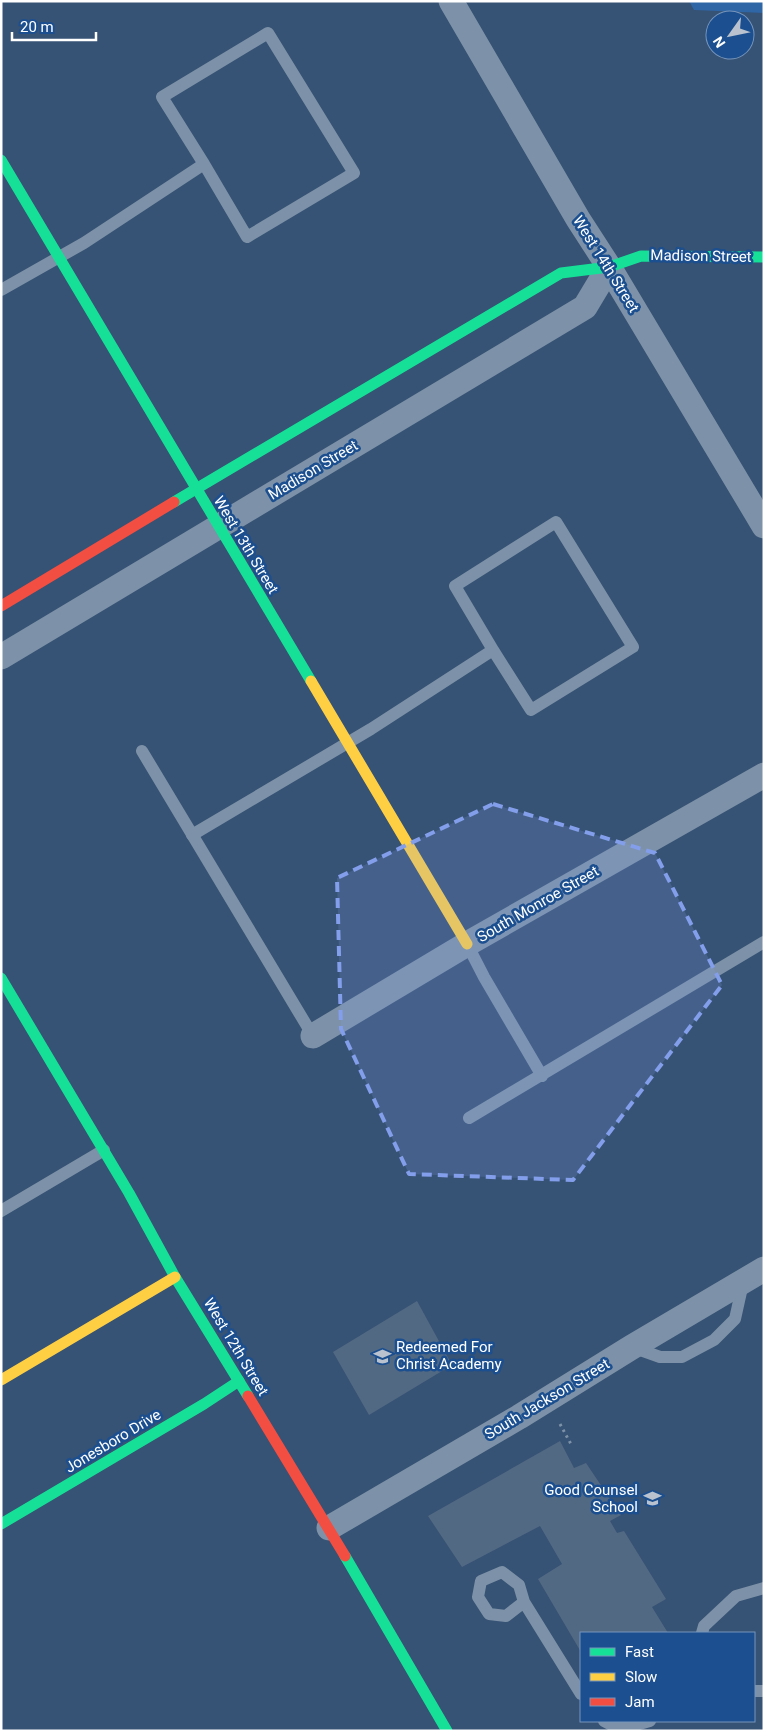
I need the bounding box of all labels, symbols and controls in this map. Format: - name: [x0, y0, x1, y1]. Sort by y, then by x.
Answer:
- scale bar: [12, 10, 96, 42]
- north arrow: [705, 10, 755, 60]
- text: 20 m: [20, 18, 54, 36]
- text: N: [710, 34, 729, 51]
- street label: West 14th Street: [569, 212, 643, 316]
- street label: Madison Street: [650, 246, 752, 266]
- street label: Madison Street: [265, 436, 361, 504]
- street label: West 13th Street: [210, 493, 282, 597]
- street label: South Monroe Street: [474, 862, 602, 946]
- street label: West 12th Street: [200, 1295, 272, 1399]
- place label: Redeemed For Christ Academy: [396, 1338, 502, 1373]
- school or university icon: Redeemed For Christ Academy: [372, 1346, 392, 1366]
- street label: South Jackson Street: [481, 1355, 613, 1443]
- street label: Jonesboro Drive: [62, 1405, 164, 1477]
- place label: Good Counsel School: [544, 1481, 638, 1516]
- school or university icon: Good Counsel School: [642, 1489, 662, 1509]
- legend: [580, 1632, 755, 1722]
- text: Fast: [625, 1643, 654, 1661]
- text: Slow: [625, 1668, 657, 1686]
- text: Jam: [625, 1693, 655, 1711]

